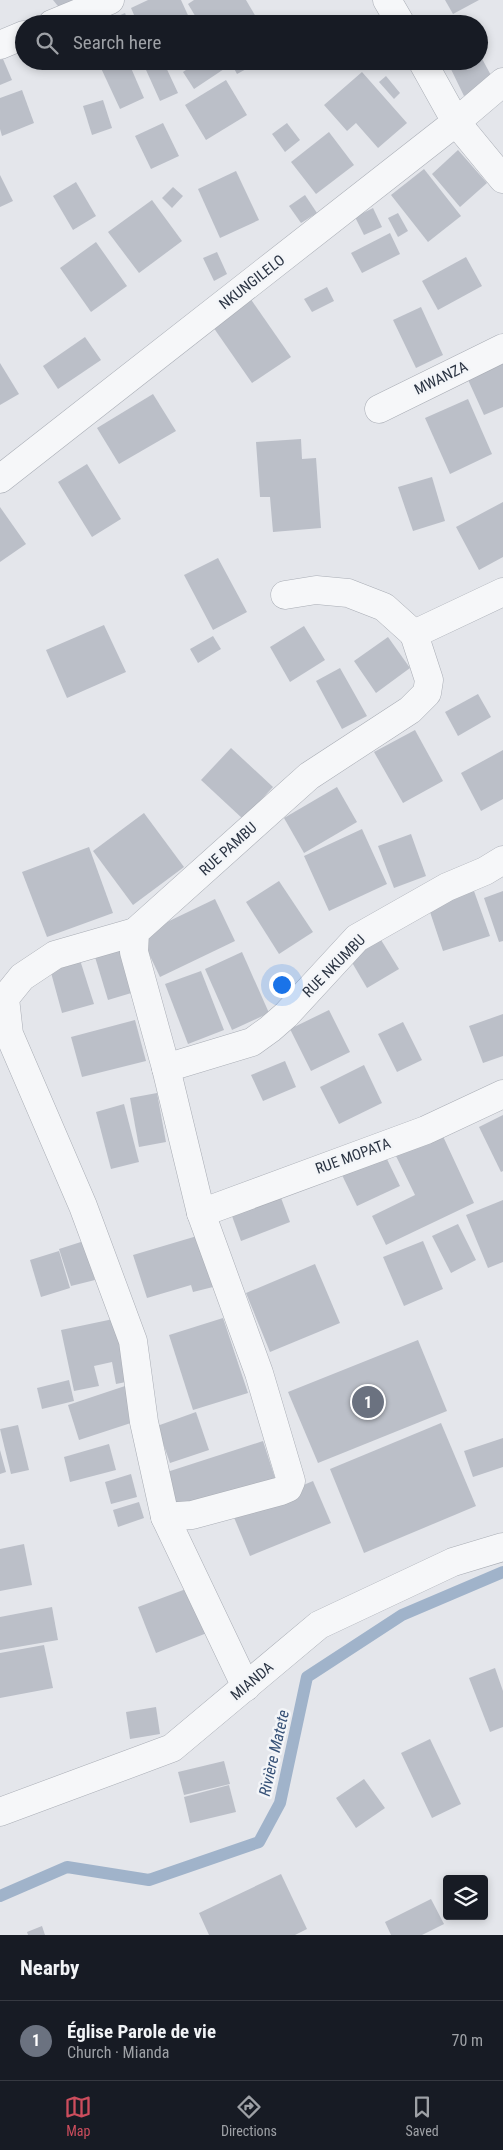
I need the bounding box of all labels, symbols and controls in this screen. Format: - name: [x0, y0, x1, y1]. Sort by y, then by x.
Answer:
- search box: [15, 15, 488, 70]
- icon: search: [33, 29, 61, 57]
- text: Search here: [73, 31, 161, 54]
- street label: NKUNGILELO: [216, 251, 288, 313]
- street label: MWANZA: [411, 357, 471, 399]
- street label: RUE PAMBU: [196, 818, 260, 880]
- street label: RUE NKUMBU: [299, 931, 369, 1001]
- your location: [269, 972, 295, 998]
- street label: RUE MOPATA: [313, 1134, 393, 1178]
- pin: 1: [352, 1383, 384, 1421]
- street label: MIANDA: [227, 1658, 277, 1704]
- water label: Rivière Matete: [255, 1708, 293, 1798]
- map controls: [443, 1875, 488, 1920]
- button: layers: [443, 1875, 488, 1920]
- text: Nearby: [20, 1956, 79, 1980]
- text: Église Parole de vie: [67, 2020, 216, 2043]
- text: 1: [32, 2031, 40, 2050]
- text: 70 m: [451, 2031, 483, 2050]
- text: Church · Mianda: [67, 2043, 169, 2062]
- tab: Map: [64, 2093, 92, 2139]
- tab: Directions: [221, 2093, 277, 2139]
- tab: Saved: [405, 2093, 439, 2139]

